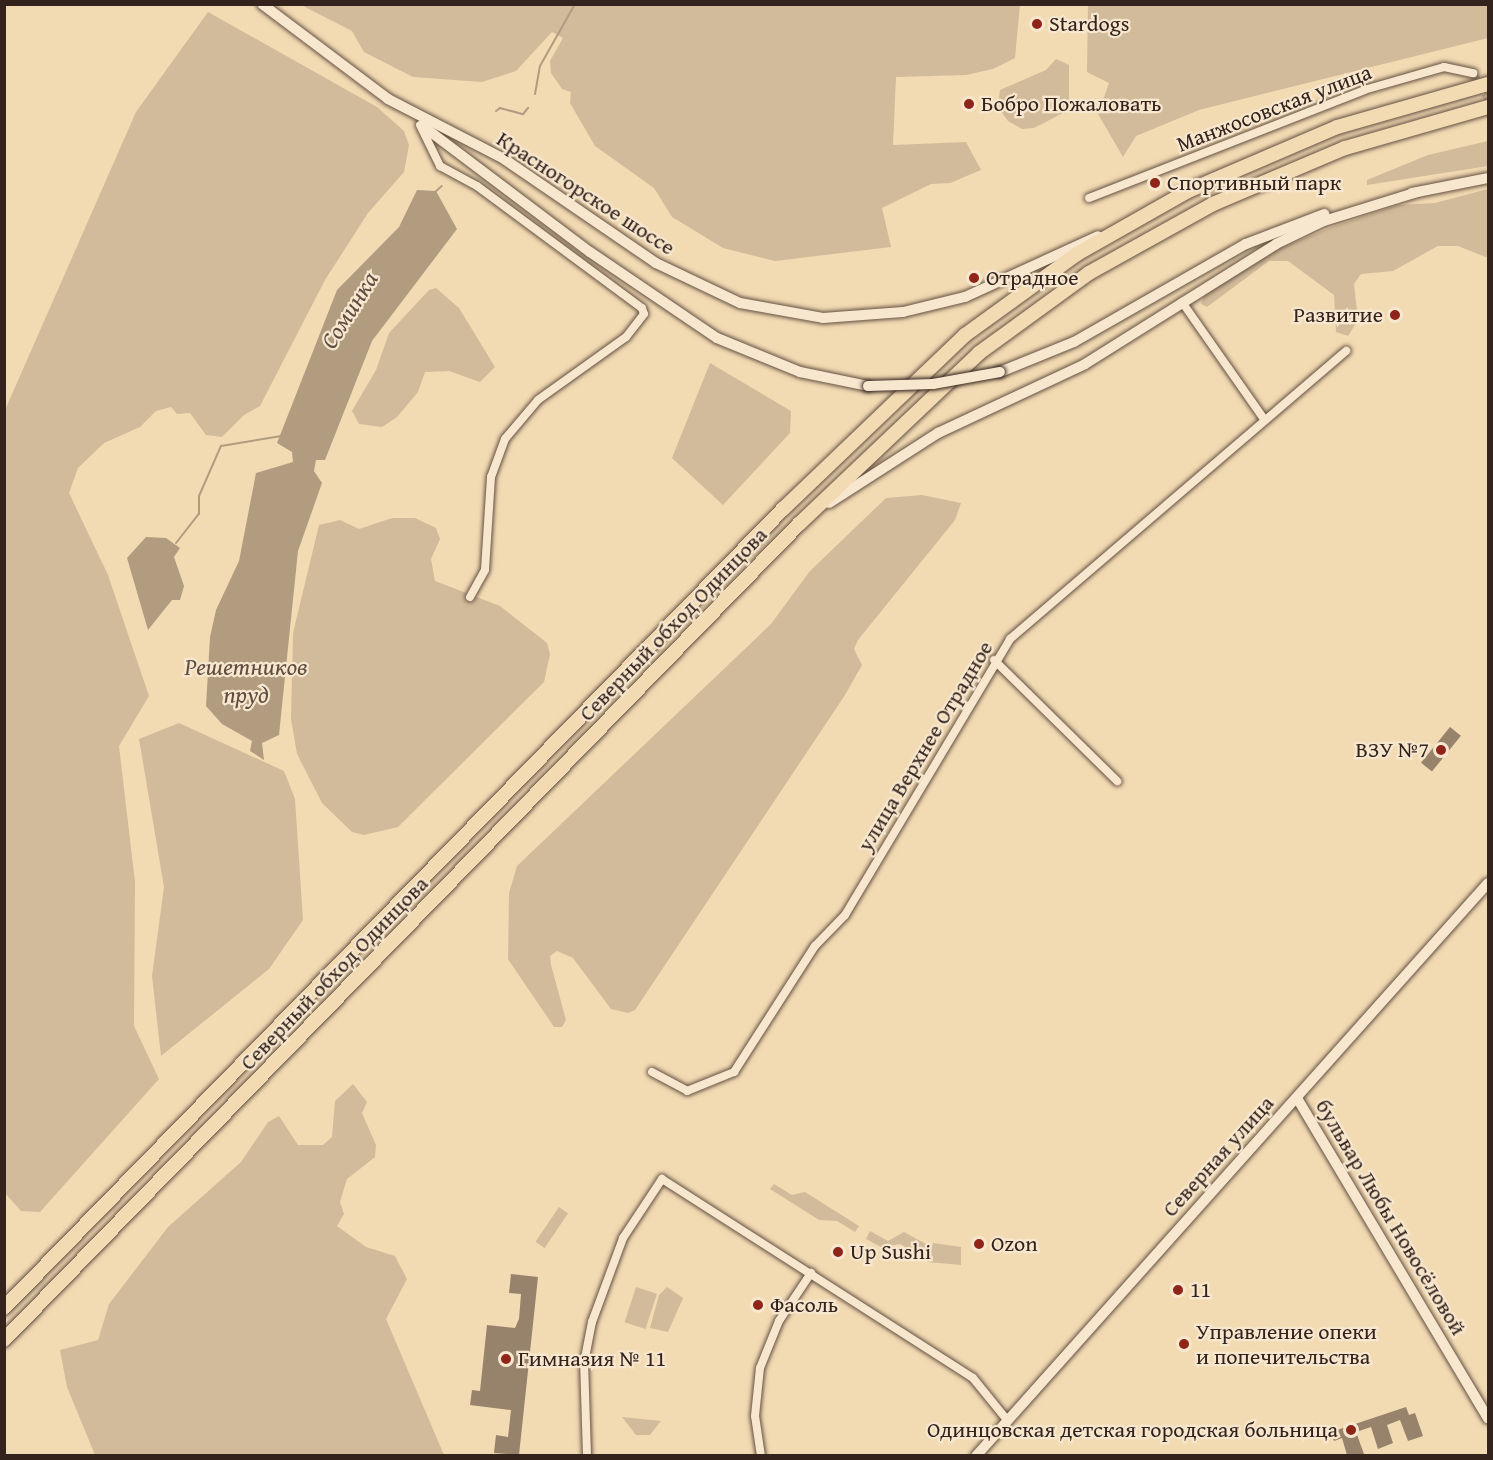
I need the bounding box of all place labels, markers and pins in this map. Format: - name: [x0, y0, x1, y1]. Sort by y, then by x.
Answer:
- place label: Stardogs: [1049, 11, 1129, 37]
- marker: Stardogs: [1030, 17, 1044, 31]
- place label: Бобро Пожаловать: [981, 91, 1161, 117]
- marker: Бобро Пожаловать: [962, 97, 976, 111]
- place label: Спортивный парк: [1167, 170, 1341, 196]
- marker: Спортивный парк: [1148, 176, 1162, 190]
- place label: Отрадное: [986, 265, 1079, 291]
- marker: Отрадное: [967, 271, 981, 285]
- place label: Развитие: [1293, 302, 1383, 328]
- marker: Развитие: [1388, 308, 1402, 322]
- place label: ВЗУ №7: [1356, 737, 1429, 763]
- marker: ВЗУ №7: [1434, 743, 1448, 757]
- place label: Ozon: [991, 1231, 1038, 1257]
- marker: Ozon: [972, 1237, 986, 1251]
- place label: Up Sushi: [850, 1239, 931, 1265]
- marker: Up Sushi: [831, 1245, 845, 1259]
- place label: 11: [1190, 1277, 1211, 1303]
- marker: 11: [1171, 1283, 1185, 1297]
- place label: Фасоль: [770, 1292, 838, 1318]
- marker: Фасоль: [751, 1298, 765, 1312]
- place label: Управление опеки и попечительства: [1196, 1318, 1377, 1370]
- marker: Управление опеки и попечительства: [1177, 1337, 1191, 1351]
- place label: Гимназия № 11: [518, 1346, 666, 1372]
- marker: Гимназия № 11: [499, 1352, 513, 1366]
- place label: Одинцовская детская городская больница: [927, 1417, 1338, 1443]
- marker: Одинцовская детская городская больница: [1342, 1421, 1360, 1439]

